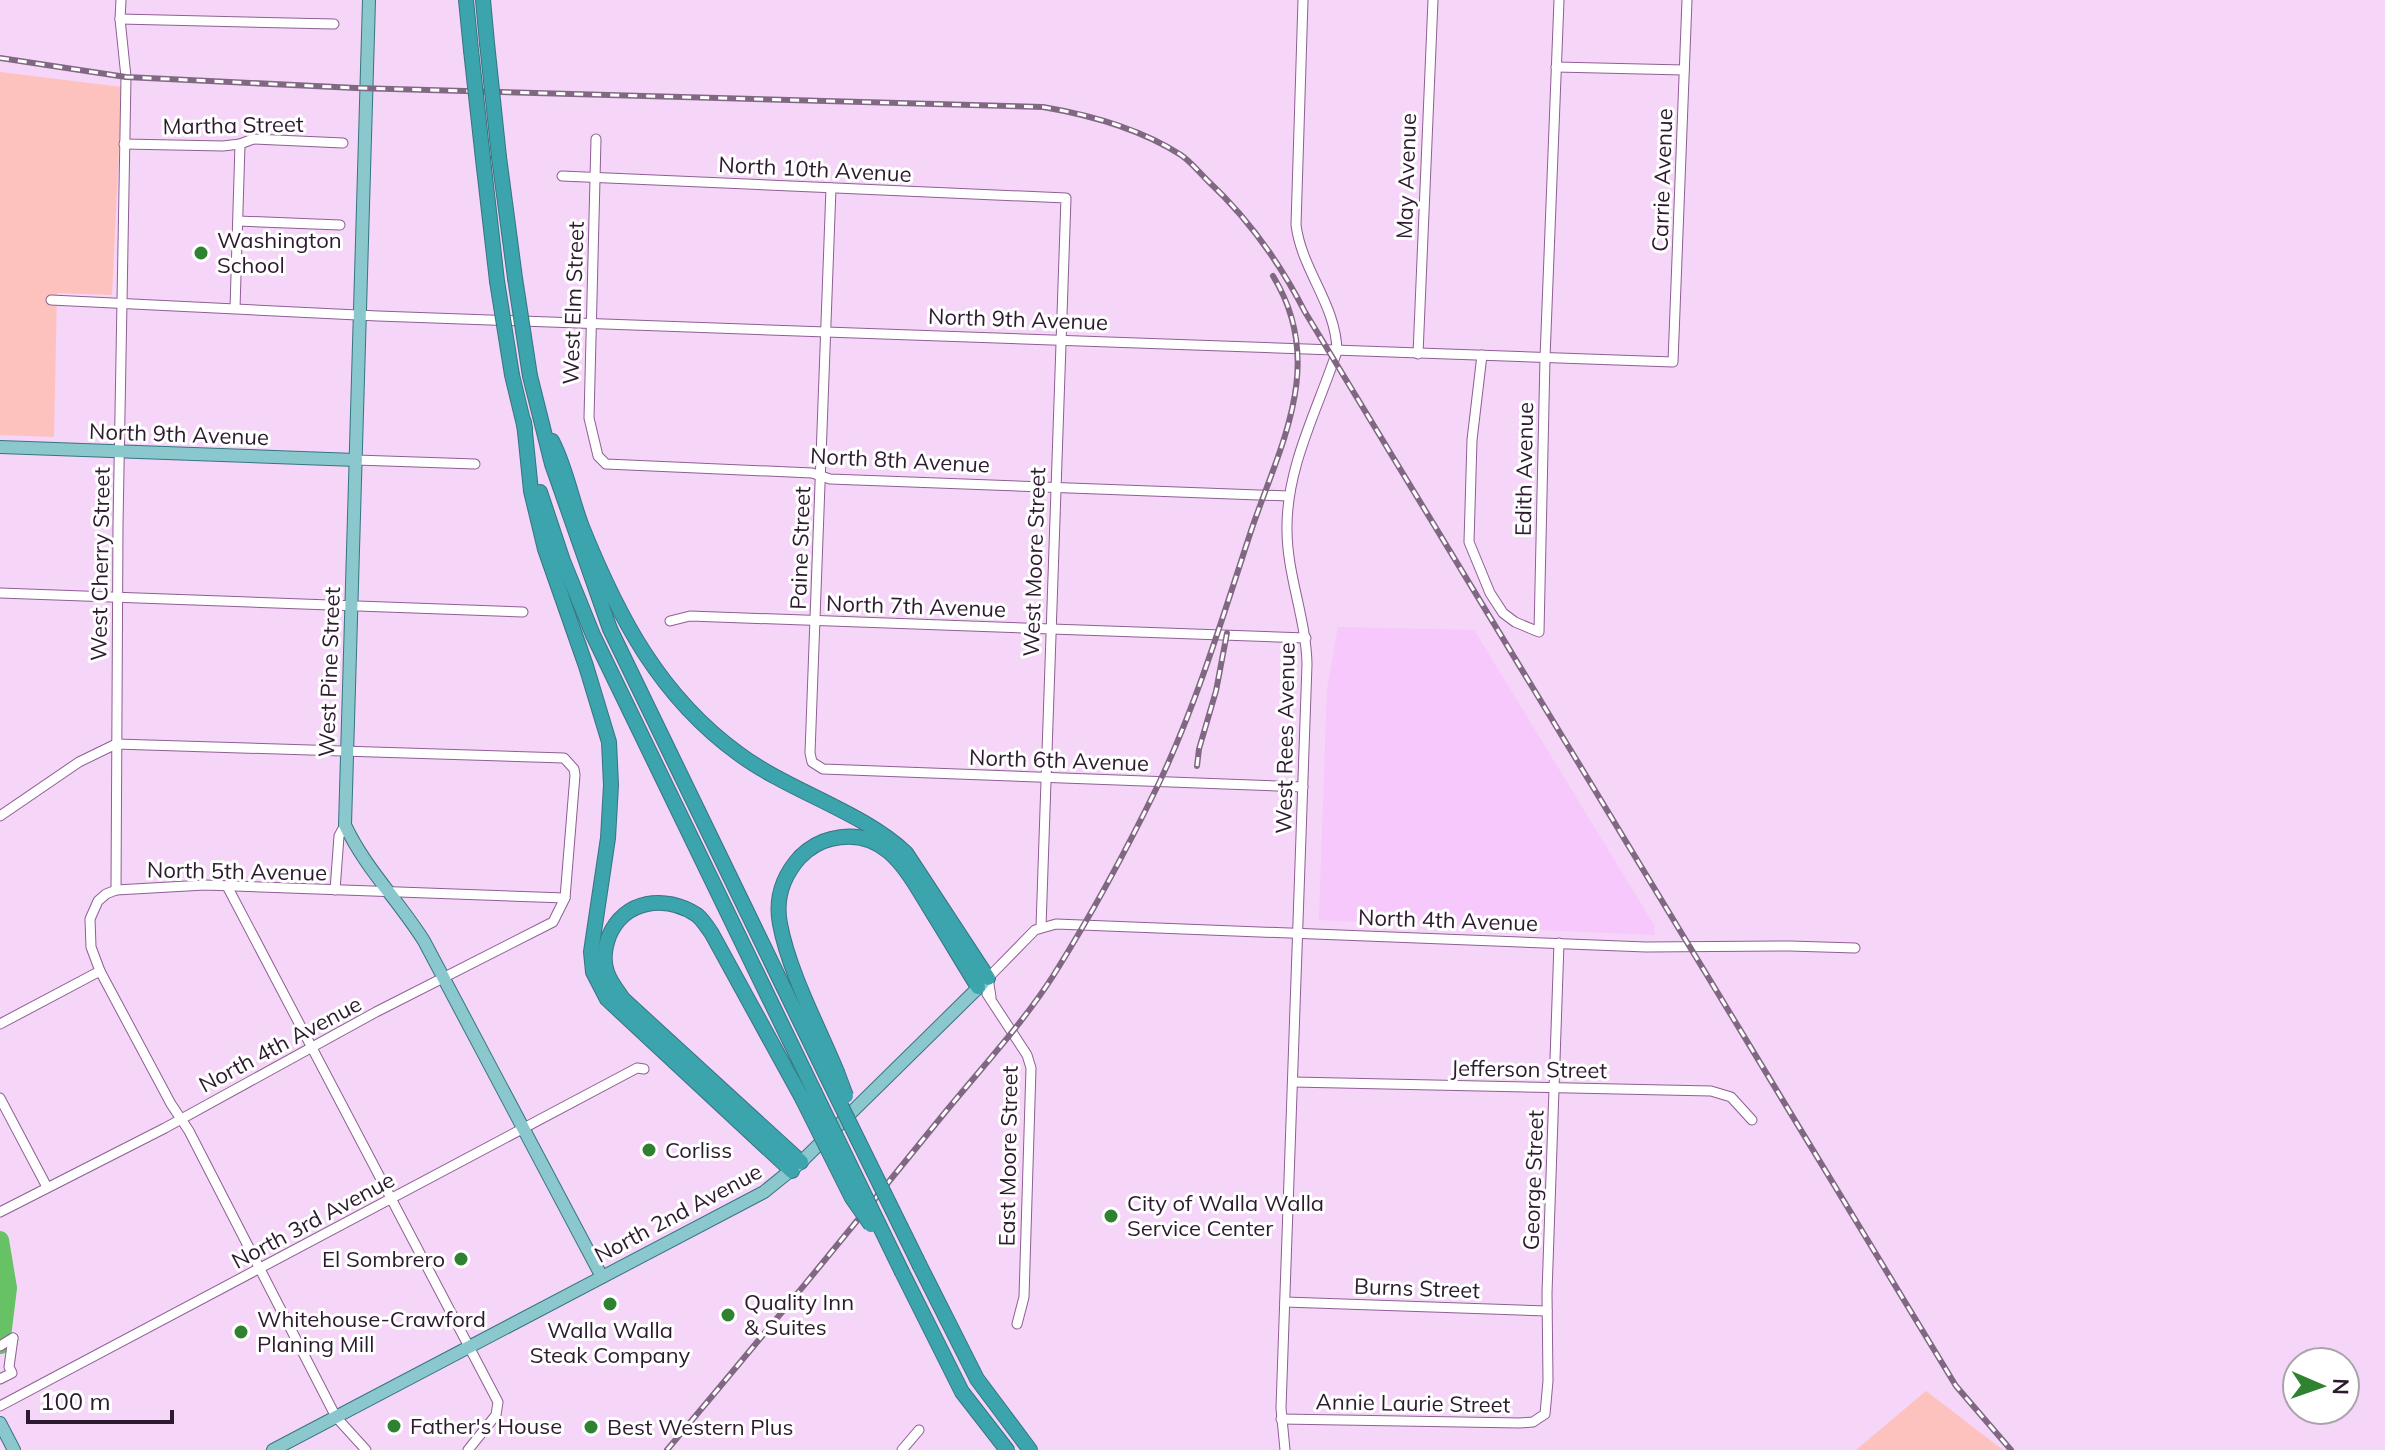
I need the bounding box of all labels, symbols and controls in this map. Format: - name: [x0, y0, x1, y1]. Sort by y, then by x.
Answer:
- street label: Carrie Avenue: [1646, 108, 1678, 252]
- street label: Martha Street: [162, 110, 304, 140]
- street label: May Avenue: [1390, 113, 1422, 239]
- street label: North 10th Avenue: [718, 150, 912, 188]
- street label: West Elm Street: [556, 221, 590, 385]
- place label: Washington School: [217, 226, 342, 279]
- marker: Washington School: [192, 244, 210, 262]
- street label: North 9th Avenue: [928, 302, 1108, 336]
- street label: Edith Avenue: [1509, 402, 1539, 536]
- street label: North 9th Avenue: [89, 417, 269, 451]
- street label: North 8th Avenue: [809, 441, 991, 479]
- street label: West Cherry Street: [84, 466, 116, 661]
- street label: West Moore Street: [1017, 466, 1051, 657]
- street label: Paine Street: [784, 485, 816, 610]
- street label: West Pine Street: [312, 586, 346, 758]
- street label: North 7th Avenue: [826, 589, 1006, 623]
- street label: West Rees Avenue: [1269, 642, 1301, 834]
- street label: North 6th Avenue: [969, 743, 1149, 777]
- street label: North 5th Avenue: [147, 855, 327, 887]
- street label: North 4th Avenue: [1358, 903, 1538, 937]
- street label: North 4th Avenue: [194, 989, 366, 1099]
- street label: Jefferson Street: [1451, 1054, 1608, 1084]
- street label: East Moore Street: [992, 1065, 1024, 1247]
- street label: George Street: [1517, 1109, 1549, 1251]
- place label: Corliss: [665, 1136, 732, 1164]
- marker: Corliss: [640, 1141, 658, 1159]
- street label: North 2nd Avenue: [589, 1157, 767, 1269]
- street label: North 3rd Avenue: [227, 1165, 399, 1275]
- place label: City of Walla Walla Service Center: [1127, 1189, 1324, 1242]
- marker: City of Walla Walla Service Center: [1102, 1207, 1120, 1225]
- place label: El Sombrero: [322, 1245, 445, 1273]
- marker: El Sombrero: [452, 1250, 470, 1268]
- street label: Burns Street: [1354, 1272, 1481, 1304]
- place label: Quality Inn & Suites: [744, 1288, 854, 1341]
- marker: Walla Walla Steak Company: [601, 1295, 619, 1313]
- place label: Whitehouse-Crawford Planing Mill: [257, 1305, 486, 1358]
- marker: Quality Inn & Suites: [719, 1306, 737, 1324]
- place label: Walla Walla Steak Company: [530, 1316, 691, 1369]
- marker: Whitehouse-Crawford Planing Mill: [232, 1323, 250, 1341]
- north arrow: [2281, 1346, 2361, 1426]
- scale bar: [28, 1374, 172, 1424]
- text: N: [2327, 1378, 2355, 1395]
- text: 100 m: [40, 1386, 111, 1416]
- street label: Annie Laurie Street: [1315, 1387, 1511, 1419]
- place label: Father's House: [410, 1412, 562, 1440]
- place label: Best Western Plus: [607, 1413, 793, 1441]
- marker: Father's House: [385, 1417, 403, 1435]
- marker: Best Western Plus: [582, 1418, 600, 1436]

